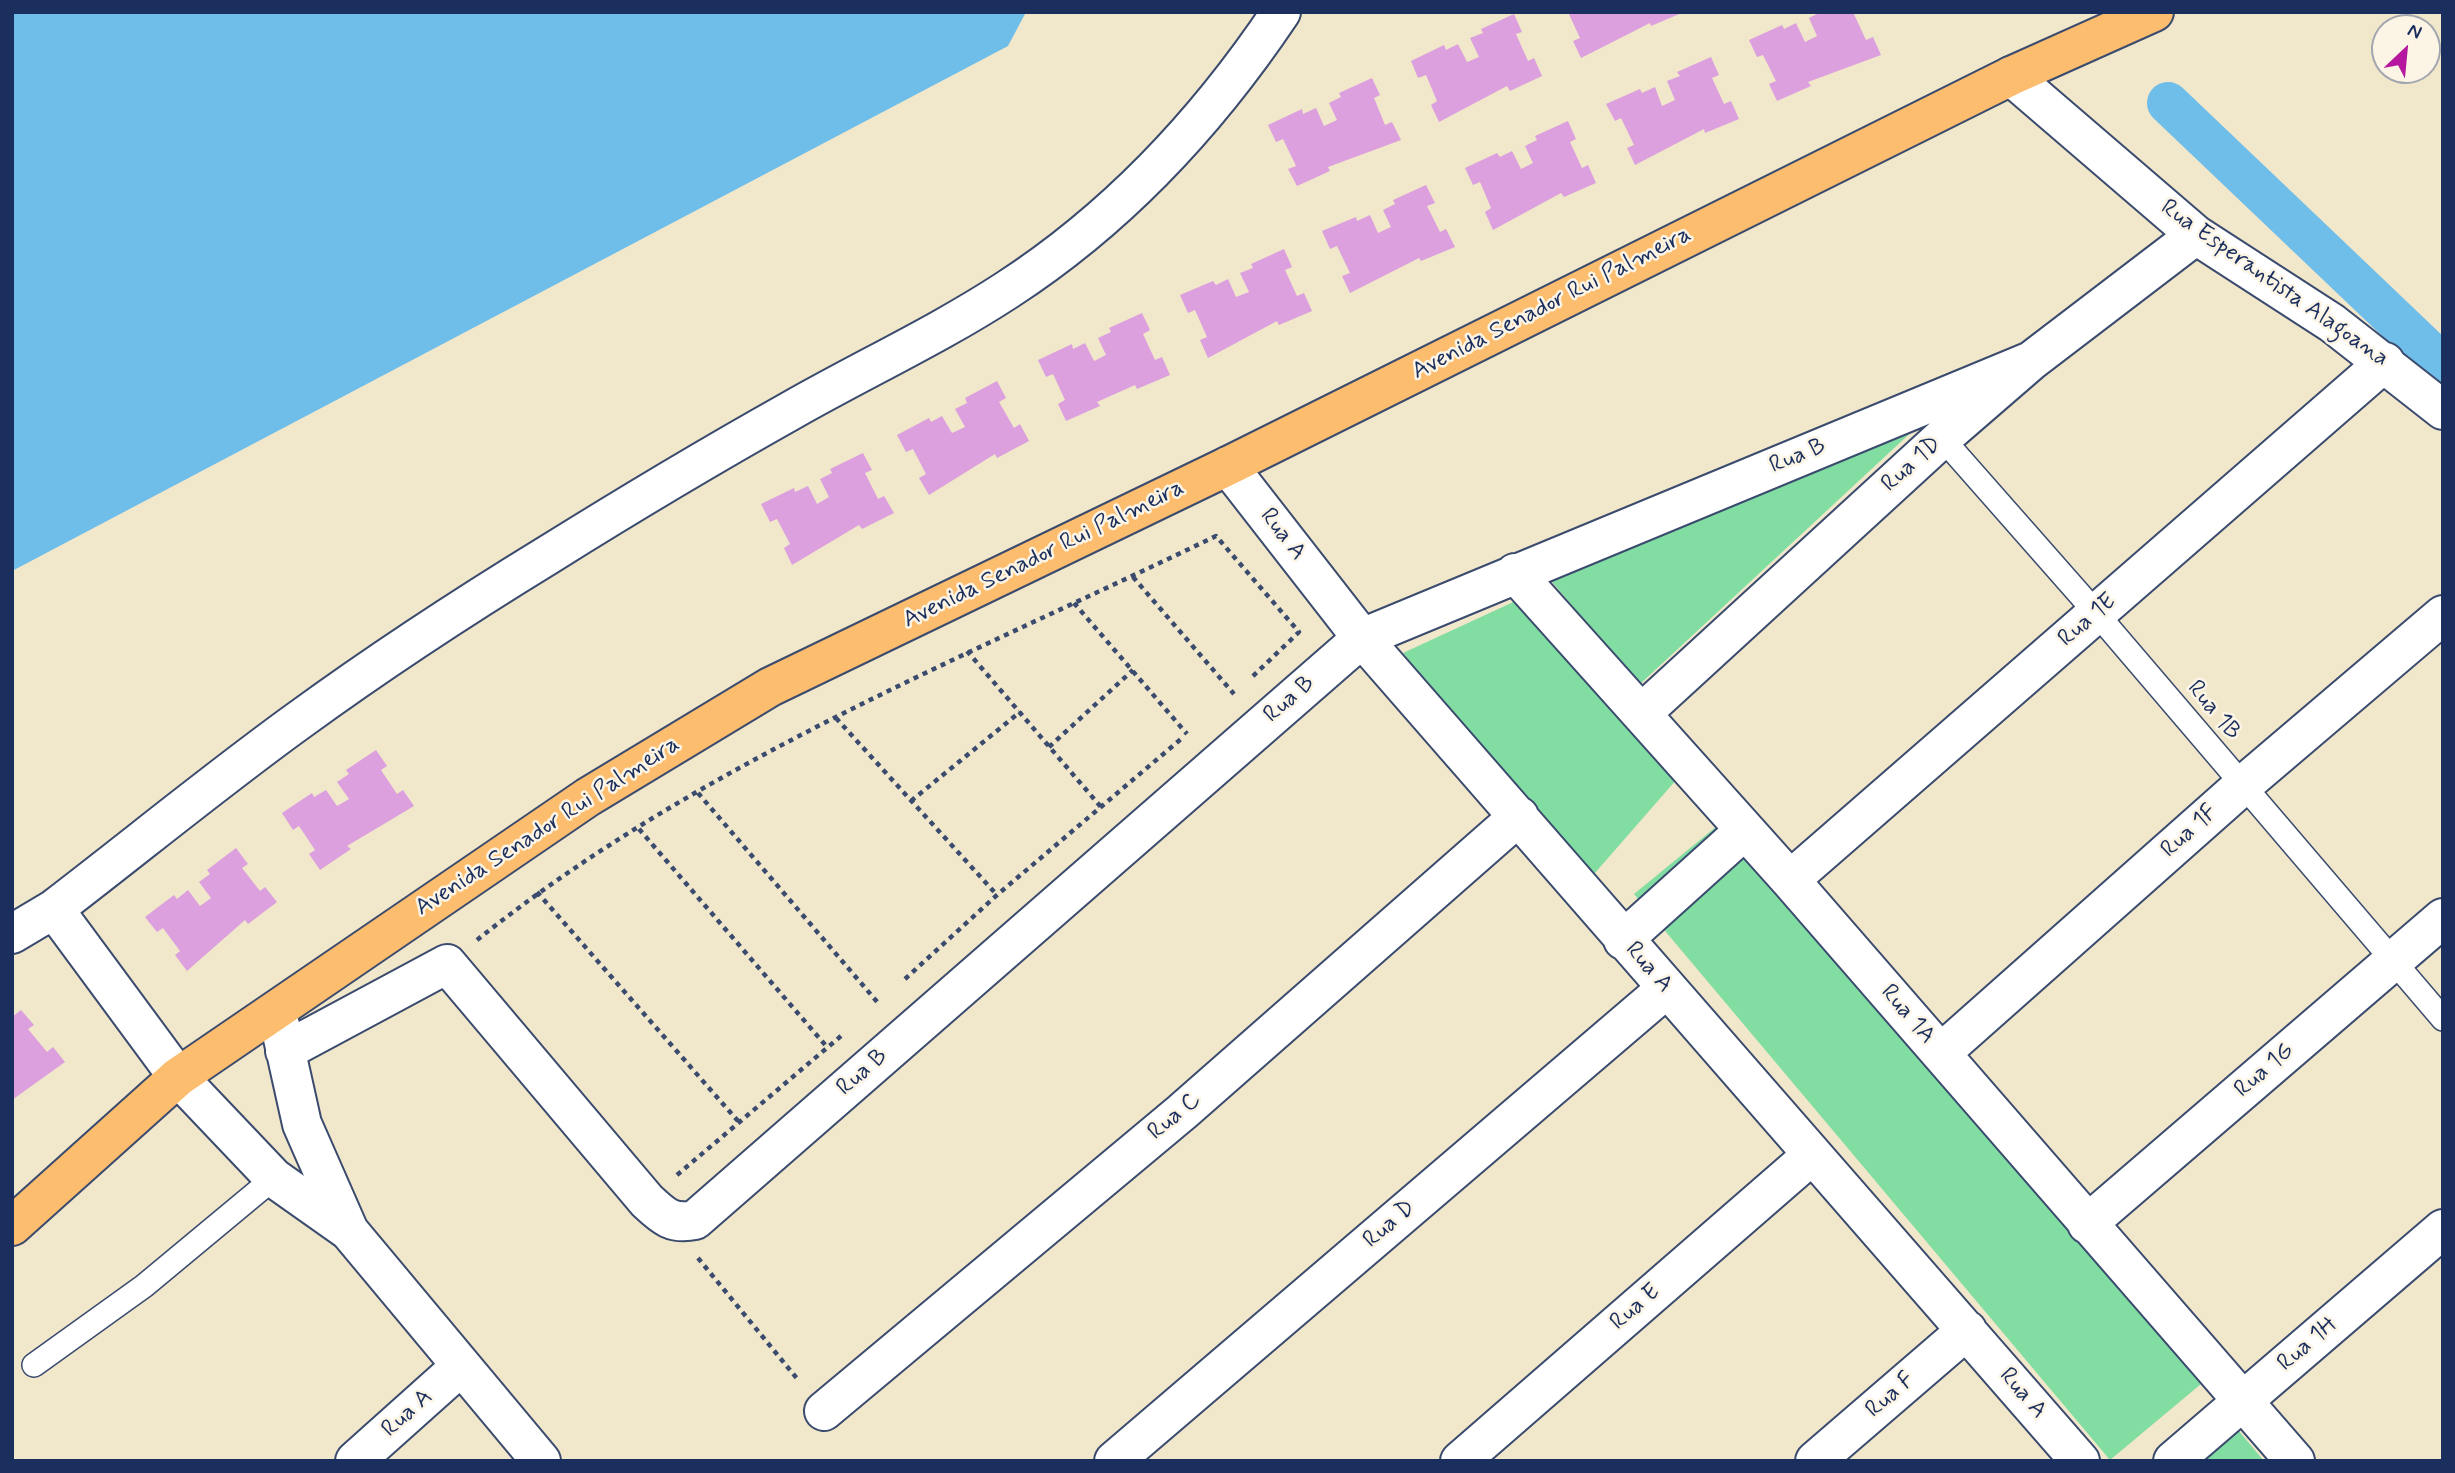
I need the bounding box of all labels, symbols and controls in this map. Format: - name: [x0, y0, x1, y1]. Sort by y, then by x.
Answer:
- north arrow: [2371, 14, 2441, 84]
- text: N: [2403, 17, 2426, 45]
- street label: Rua Esperantista Alagoana: [2154, 194, 2394, 374]
- street label: Avenida Senador Rui Palmeira: [1408, 221, 1696, 387]
- street label: Rua 1D: [1876, 431, 1948, 499]
- street label: Rua B: [1766, 433, 1830, 481]
- street label: Avenida Senador Rui Palmeira: [899, 474, 1189, 636]
- street label: Rua A: [1253, 503, 1311, 567]
- street label: Rua 1E: [2053, 588, 2123, 654]
- street label: Rua B: [1259, 670, 1321, 730]
- street label: Rua 1B: [2180, 675, 2246, 747]
- street label: Avenida Senador Rui Palmeira: [410, 731, 686, 923]
- street label: Rua 1F: [2156, 799, 2224, 865]
- street label: Rua A: [1618, 936, 1678, 1000]
- street label: Rua 1A: [1873, 979, 1941, 1051]
- street label: Rua 1G: [2229, 1037, 2301, 1105]
- street label: Rua B: [832, 1043, 894, 1103]
- street label: Rua C: [1143, 1087, 1207, 1147]
- street label: Rua D: [1358, 1195, 1422, 1255]
- street label: Rua E: [1605, 1278, 1667, 1338]
- street label: Rua 1H: [2272, 1311, 2344, 1379]
- street label: Rua A: [1992, 1362, 2052, 1426]
- street label: Rua F: [1861, 1367, 1921, 1425]
- street label: Rua A: [377, 1384, 439, 1444]

